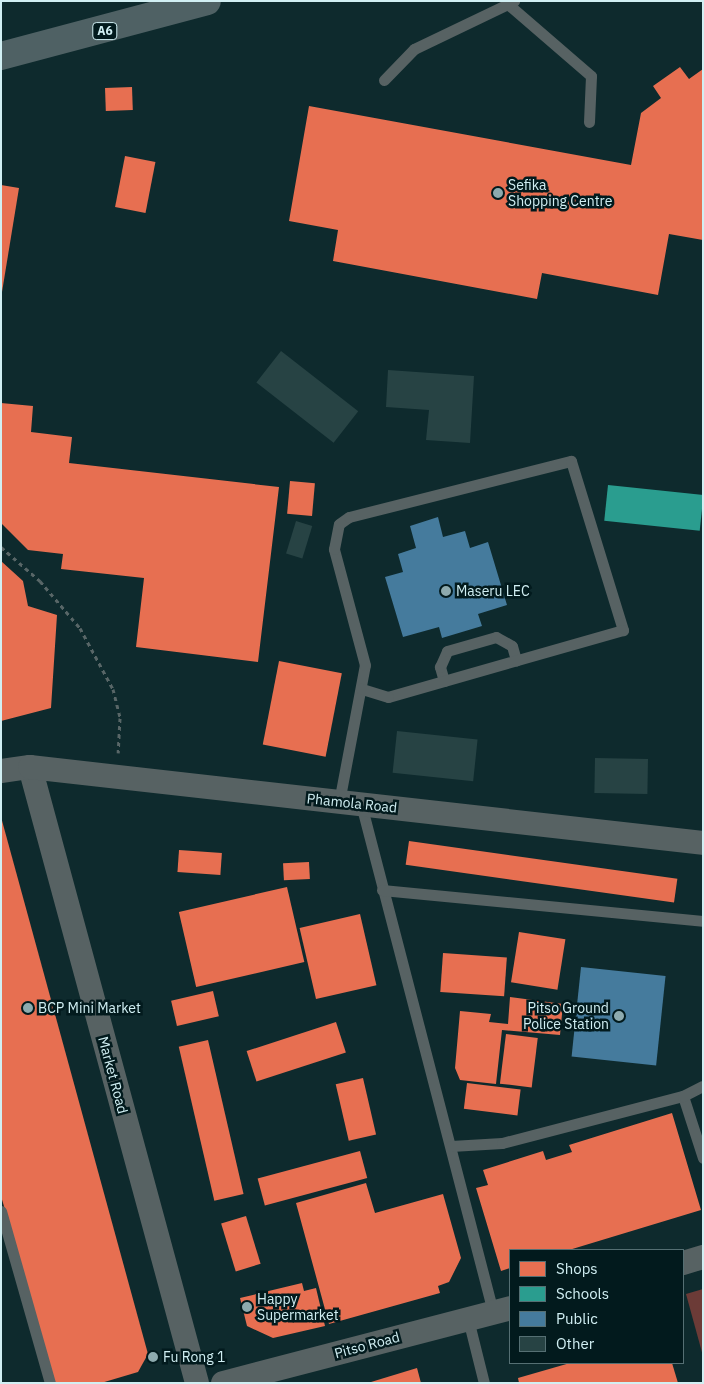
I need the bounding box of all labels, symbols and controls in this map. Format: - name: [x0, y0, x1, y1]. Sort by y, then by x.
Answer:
- road number: A6: [91, 22, 119, 40]
- place label: Sefika Shopping Centre: [508, 177, 612, 210]
- marker: Sefika Shopping Centre: [492, 187, 504, 199]
- place label: Maseru LEC: [456, 583, 530, 599]
- marker: Maseru LEC: [440, 585, 452, 597]
- street label: Phamola Road: [306, 790, 398, 816]
- place label: BCP Mini Market: [38, 1000, 141, 1016]
- place label: Pitso Ground Police Station: [523, 1000, 609, 1032]
- marker: BCP Mini Market: [22, 1002, 34, 1014]
- marker: Pitso Ground Police Station: [613, 1010, 625, 1022]
- street label: Market Road: [95, 1035, 131, 1115]
- legend: [509, 1249, 684, 1364]
- text: Shops: [556, 1259, 598, 1278]
- text: Schools: [556, 1284, 609, 1303]
- place label: Happy Supermarket: [257, 1291, 339, 1324]
- marker: Happy Supermarket: [241, 1301, 253, 1313]
- text: Public: [556, 1309, 598, 1328]
- street label: Pitso Road: [332, 1328, 402, 1362]
- text: Other: [556, 1334, 594, 1353]
- place label: Fu Rong 1: [163, 1349, 225, 1365]
- marker: Fu Rong 1: [147, 1351, 159, 1363]

